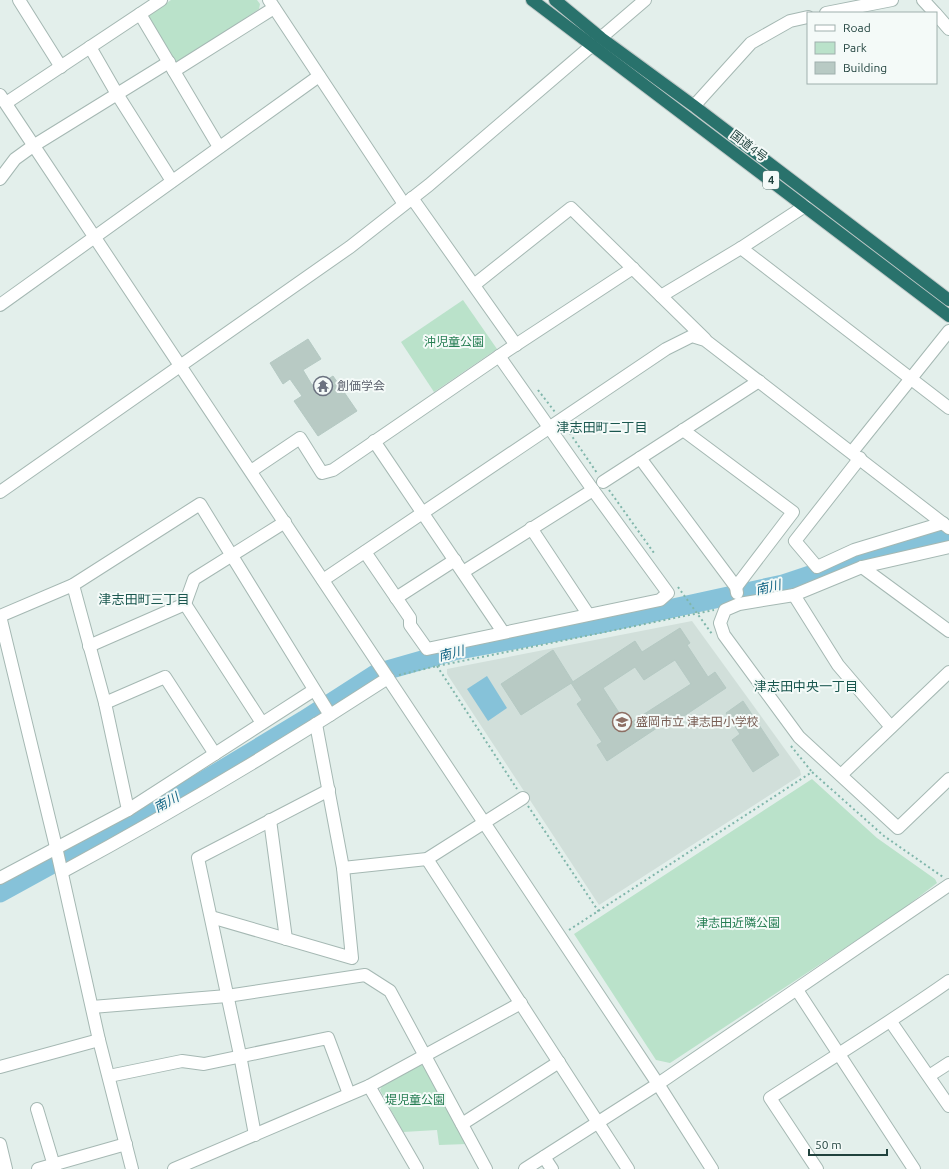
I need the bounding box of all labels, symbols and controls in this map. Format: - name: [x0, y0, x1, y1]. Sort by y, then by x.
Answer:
- legend: [807, 12, 937, 84]
- text: Road: [843, 21, 871, 34]
- text: Park: [843, 41, 867, 54]
- text: Building: [843, 61, 887, 74]
- street label: 国道4号: [728, 128, 770, 164]
- road number: 4: [763, 171, 779, 189]
- park label: 沖児童公園: [424, 335, 484, 348]
- temple icon: 創価学会: [312, 375, 334, 397]
- place label: 創価学会: [337, 379, 385, 392]
- district label: 津志田町二丁目: [556, 420, 648, 434]
- water label: 南川: [754, 577, 784, 597]
- district label: 津志田町三丁目: [98, 592, 190, 606]
- water label: 南川: [437, 643, 467, 663]
- district label: 津志田中央一丁目: [754, 679, 858, 693]
- school or university icon: 盛岡市立 津志田小学校: [611, 711, 633, 733]
- place label: 盛岡市立 津志田小学校: [636, 715, 759, 728]
- water label: 南川: [151, 789, 183, 814]
- park label: 津志田近隣公園: [696, 916, 780, 929]
- park label: 堤児童公園: [385, 1093, 445, 1106]
- scale bar: [809, 1131, 887, 1157]
- text: 50 m: [815, 1138, 842, 1151]

